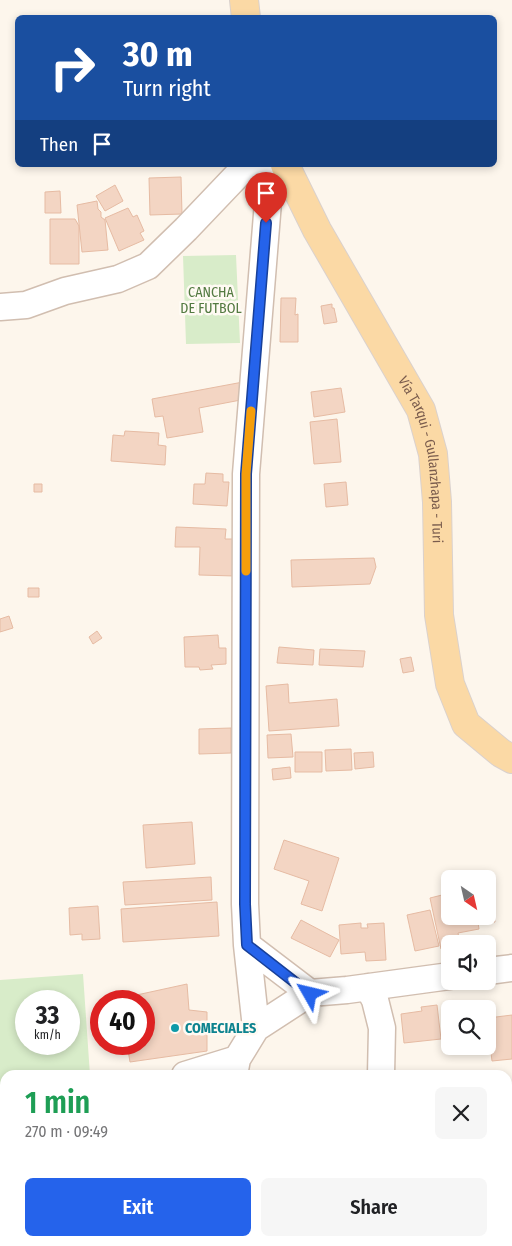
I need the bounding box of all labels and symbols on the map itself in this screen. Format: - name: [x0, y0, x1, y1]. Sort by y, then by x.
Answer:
- pin: [245, 172, 287, 223]
- park label: CANCHA DE FUTBOL: [180, 284, 242, 317]
- street label: Vía Tarqui - Gullanzhapa - Turi: [395, 373, 446, 543]
- north arrow: [441, 870, 496, 925]
- position arrow: [283, 967, 335, 1019]
- speed limit sign: 40: [90, 990, 155, 1055]
- place label: COMECIALES: [185, 1020, 256, 1037]
- marker: COMECIALES: [169, 1022, 181, 1034]

